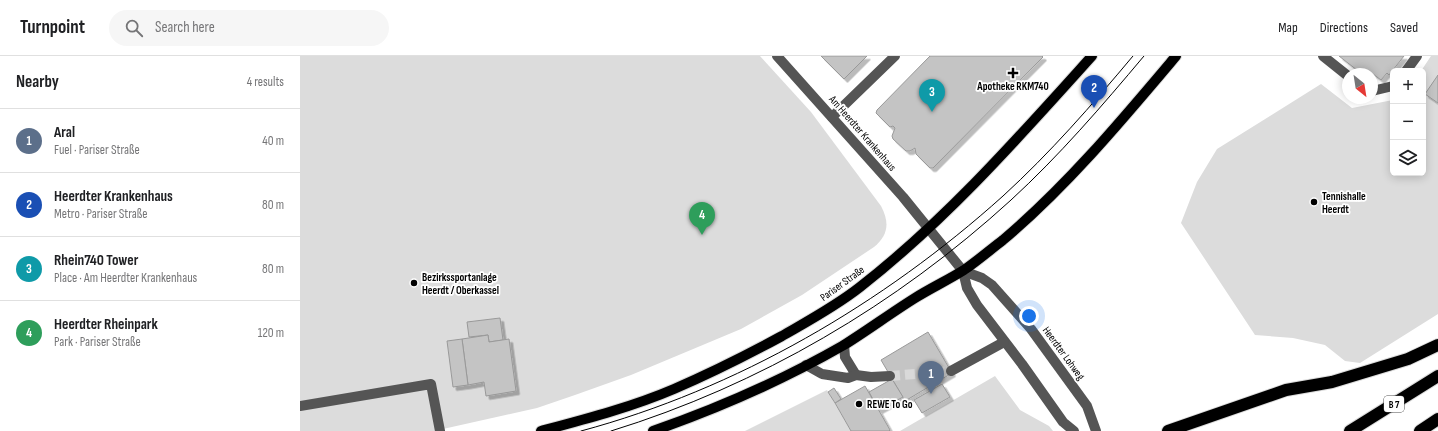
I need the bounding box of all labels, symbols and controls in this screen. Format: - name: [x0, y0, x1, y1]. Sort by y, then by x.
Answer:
- search box: [109, 10, 389, 46]
- text: Turnpoint: [20, 16, 85, 39]
- icon: search: [123, 17, 145, 39]
- text: Search here: [155, 18, 215, 37]
- text: Map: [1278, 19, 1298, 36]
- text: Directions: [1320, 19, 1368, 36]
- text: Saved: [1390, 19, 1418, 36]
- marker: Apotheke RKM740: [1008, 68, 1018, 78]
- north arrow: [1342, 68, 1378, 104]
- map controls: [1390, 68, 1426, 176]
- button: +: [1390, 68, 1426, 104]
- text: Nearby: [16, 72, 59, 92]
- text: 4 results: [247, 74, 284, 90]
- pin: 2: [1081, 75, 1107, 108]
- pin: 3: [919, 79, 945, 112]
- place label: Apotheke RKM740: [976, 80, 1049, 93]
- street label: Am Heerdter Krankenhaus: [826, 92, 899, 174]
- button: −: [1390, 104, 1426, 140]
- text: Aral: [54, 123, 75, 142]
- text: 1: [26, 133, 32, 149]
- text: 40 m: [262, 133, 284, 149]
- button: layers: [1390, 140, 1426, 176]
- text: Fuel · Pariser Straße: [54, 142, 140, 158]
- text: Heerdter Krankenhaus: [54, 187, 173, 206]
- place label: Tennishalle Heerdt: [1322, 190, 1366, 216]
- text: 2: [26, 197, 32, 213]
- text: 80 m: [262, 197, 284, 213]
- marker: Tennishalle Heerdt: [1309, 197, 1319, 207]
- pin: 4: [689, 202, 715, 235]
- text: Metro · Pariser Straße: [54, 206, 147, 222]
- text: Rhein740 Tower: [54, 251, 138, 270]
- text: 3: [26, 261, 32, 277]
- text: 80 m: [262, 261, 284, 277]
- street label: Pariser Straße: [818, 263, 867, 304]
- text: Place · Am Heerdter Krankenhaus: [54, 270, 197, 286]
- place label: Bezirkssportanlage Heerdt / Oberkassel: [422, 271, 499, 297]
- marker: Bezirkssportanlage Heerdt / Oberkassel: [409, 278, 419, 288]
- your location: [1019, 306, 1039, 326]
- text: Heerdter Rheinpark: [54, 315, 158, 334]
- street label: Heerdter Lohweg: [1040, 324, 1088, 383]
- text: 4: [26, 325, 32, 341]
- text: 120 m: [258, 325, 284, 341]
- text: Park · Pariser Straße: [54, 334, 141, 350]
- pin: 1: [918, 361, 944, 394]
- road number: B 7: [1384, 396, 1404, 412]
- place label: REWE To Go: [867, 398, 913, 411]
- marker: REWE To Go: [854, 399, 864, 409]

